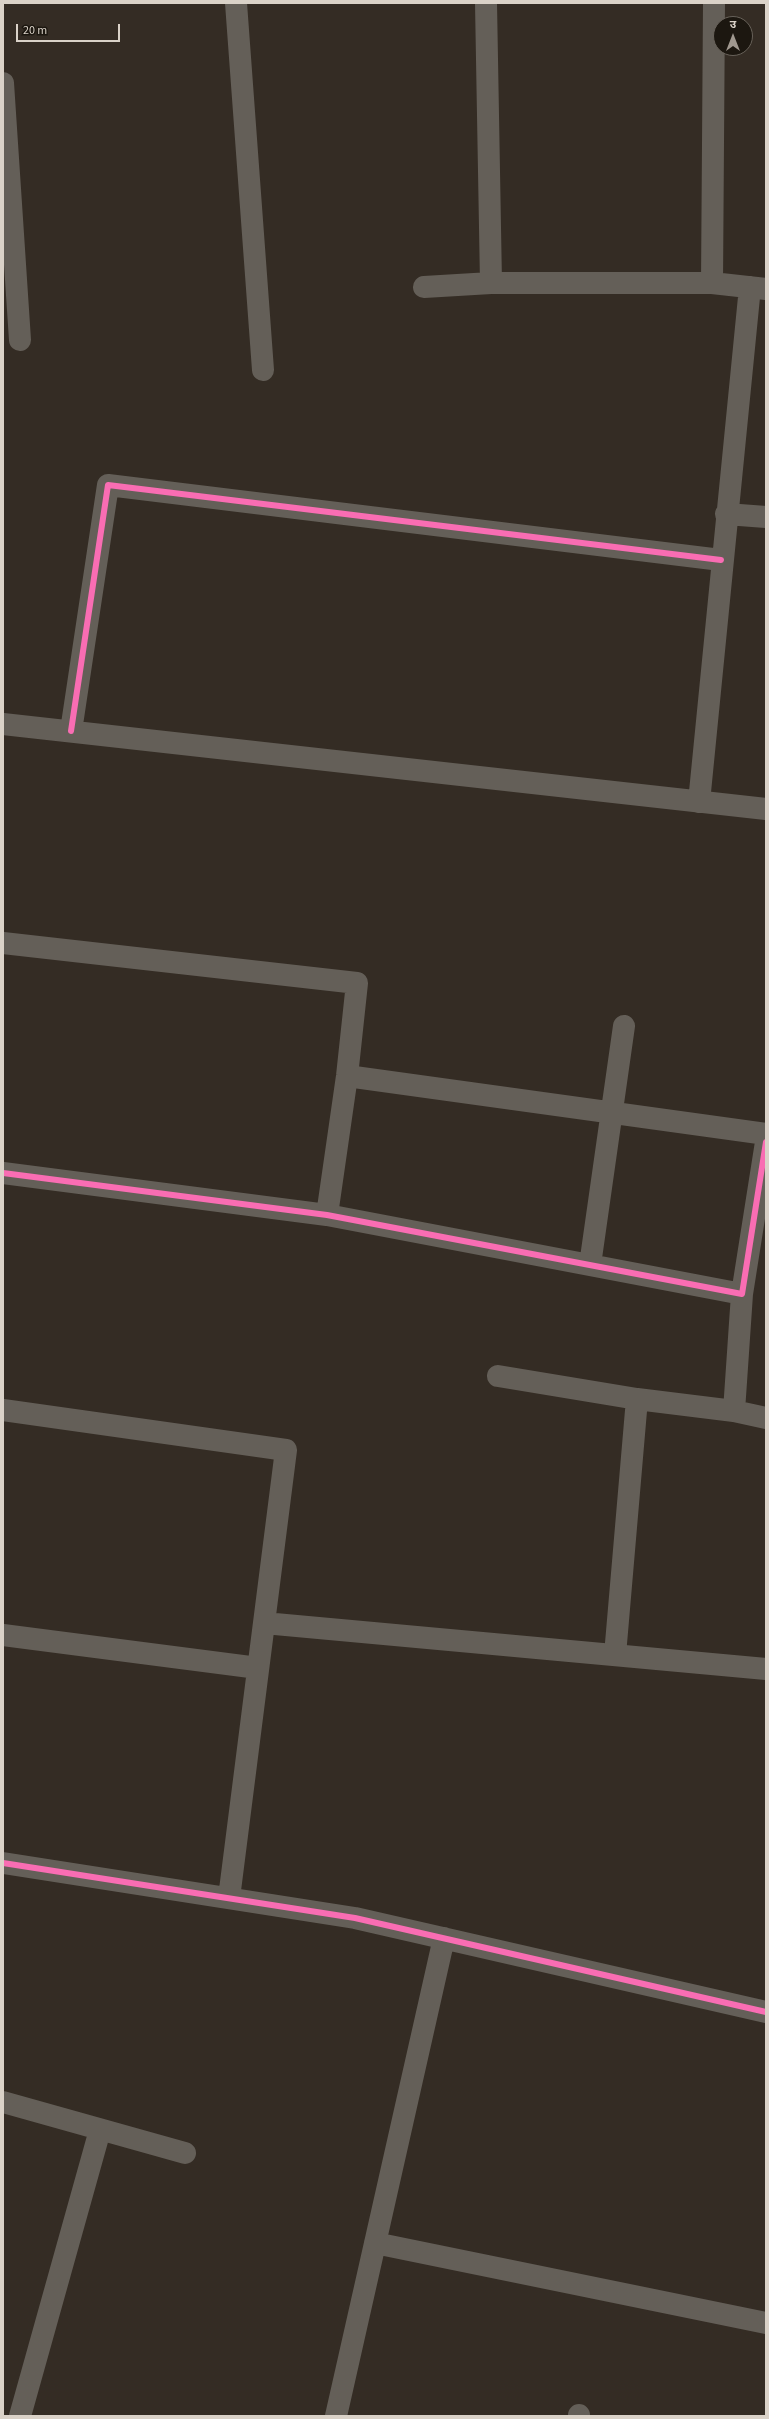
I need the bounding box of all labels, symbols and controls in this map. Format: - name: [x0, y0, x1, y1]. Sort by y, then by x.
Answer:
- scale bar: [18, 16, 122, 42]
- north arrow: [713, 16, 753, 56]
- text: उ: [730, 17, 736, 32]
- text: 20 m: [23, 22, 47, 39]

